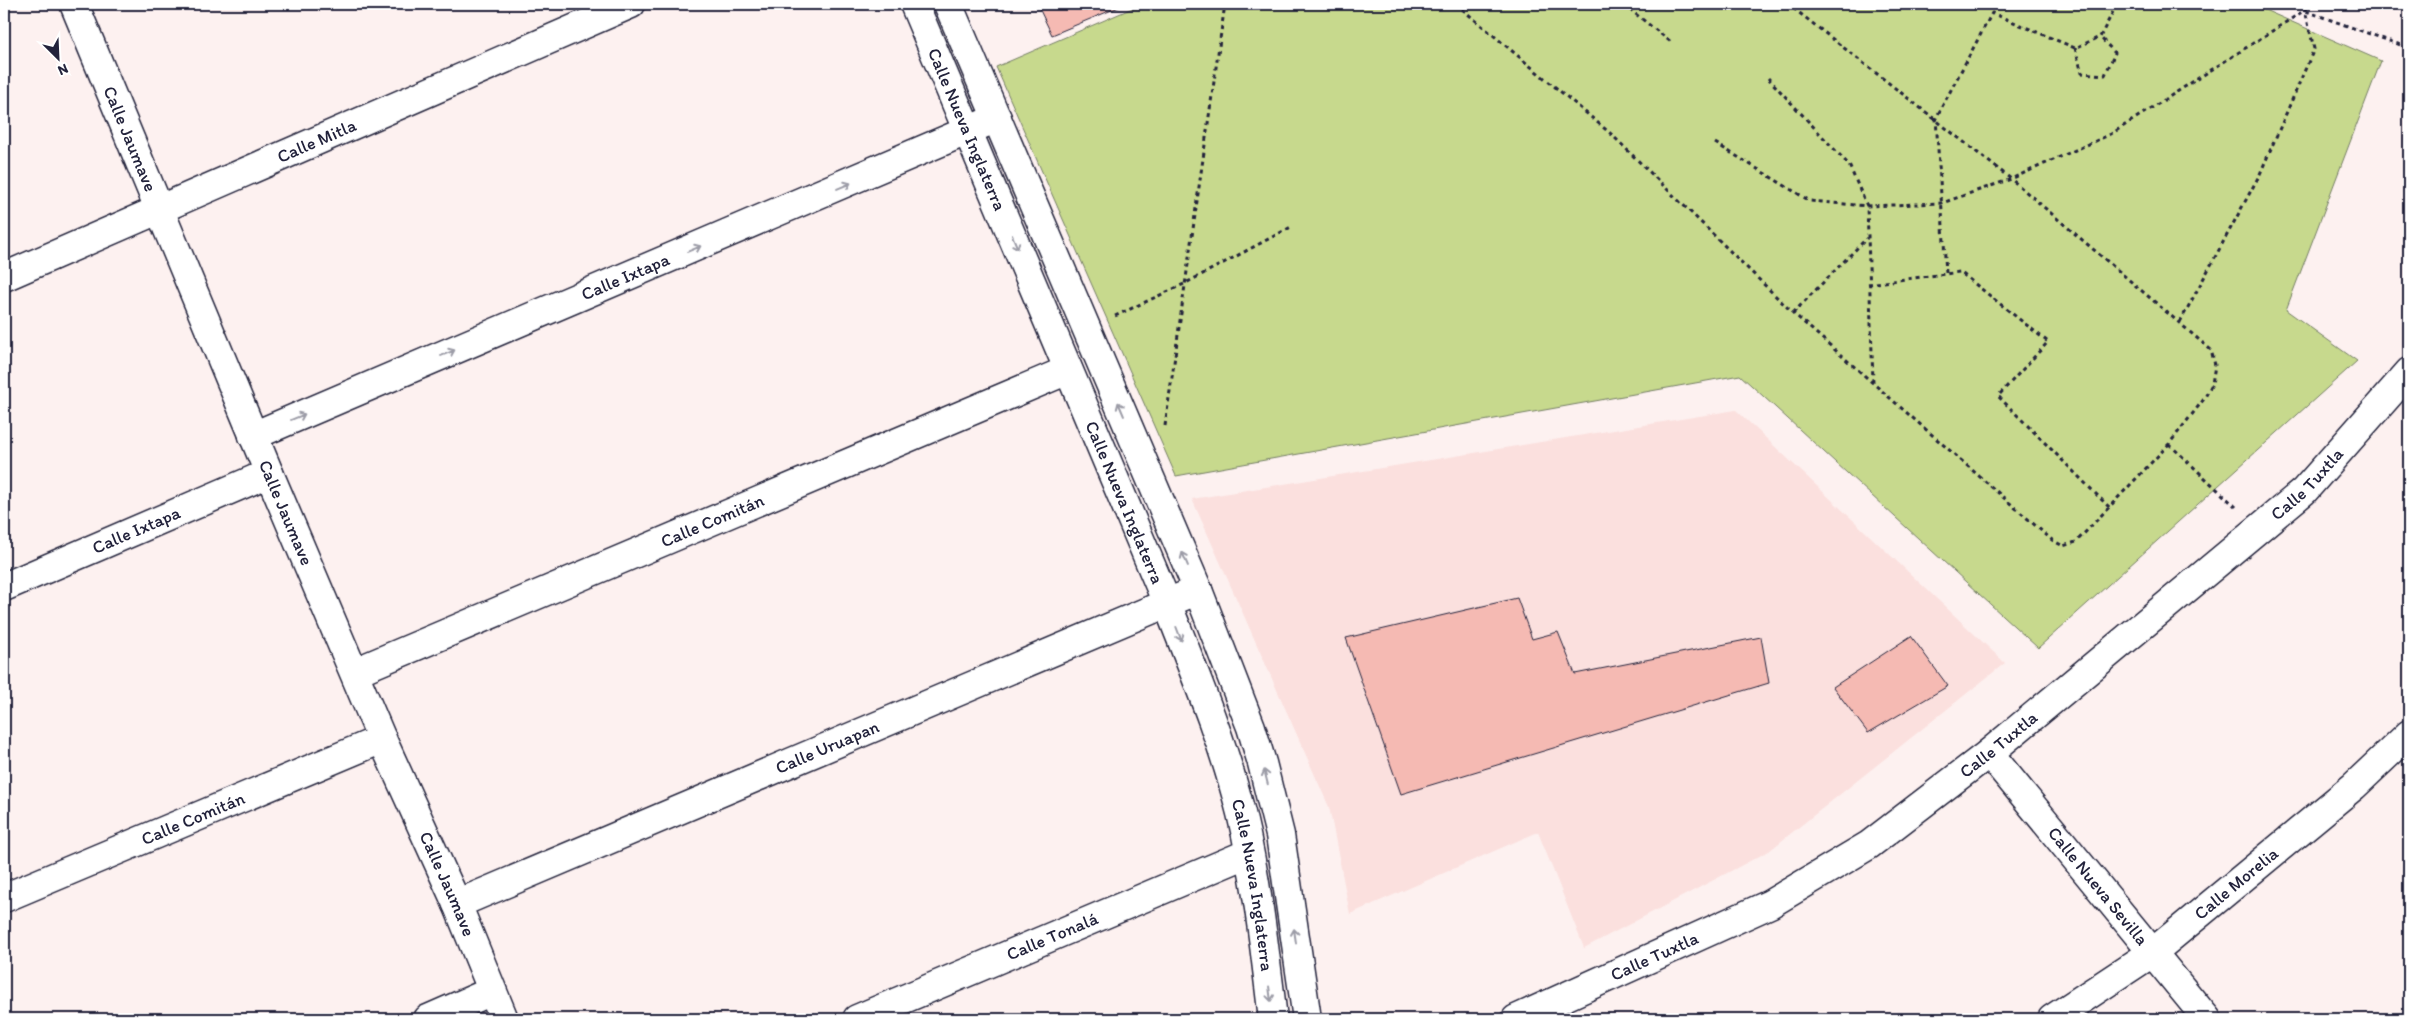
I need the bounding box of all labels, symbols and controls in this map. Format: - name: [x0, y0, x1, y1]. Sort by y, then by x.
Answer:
- north arrow: [32, 32, 82, 82]
- street label: Calle Nueva Inglaterra: [923, 45, 1011, 214]
- text: N: [55, 60, 71, 79]
- street label: Calle Jaumave: [98, 83, 162, 195]
- street label: Calle Mitla: [274, 114, 360, 168]
- one-way arrow: [836, 180, 851, 190]
- one-way arrow: [1010, 234, 1020, 249]
- one-way arrow: [686, 244, 701, 253]
- street label: Calle Ixtapa: [578, 248, 673, 305]
- one-way arrow: [440, 348, 455, 358]
- one-way arrow: [1116, 402, 1126, 417]
- one-way arrow: [290, 412, 305, 421]
- street label: Calle Nueva Inglaterra: [1080, 418, 1169, 587]
- street label: Calle Tuxtla: [2266, 443, 2348, 525]
- street label: Calle Jaumave: [254, 457, 318, 569]
- street label: Calle Comitán: [657, 489, 768, 552]
- street label: Calle Ixtapa: [89, 501, 184, 559]
- one-way arrow: [1179, 552, 1189, 567]
- one-way arrow: [1175, 626, 1185, 641]
- street label: Calle Tuxtla: [1955, 706, 2042, 783]
- street label: Calle Uruapan: [772, 715, 883, 779]
- one-way arrow: [1260, 769, 1270, 785]
- street label: Calle Comitán: [138, 787, 248, 850]
- street label: Calle Nueva Inglaterra: [1227, 796, 1278, 972]
- street label: Calle Nueva Sevilla: [2043, 822, 2153, 950]
- street label: Calle Jaumave: [415, 828, 480, 940]
- street label: Calle Morelia: [2190, 842, 2283, 925]
- street label: Calle Tonalá: [1003, 907, 1102, 965]
- street label: Calle Tuxtla: [1607, 927, 1702, 986]
- one-way arrow: [1290, 929, 1300, 945]
- one-way arrow: [1265, 985, 1275, 1001]

